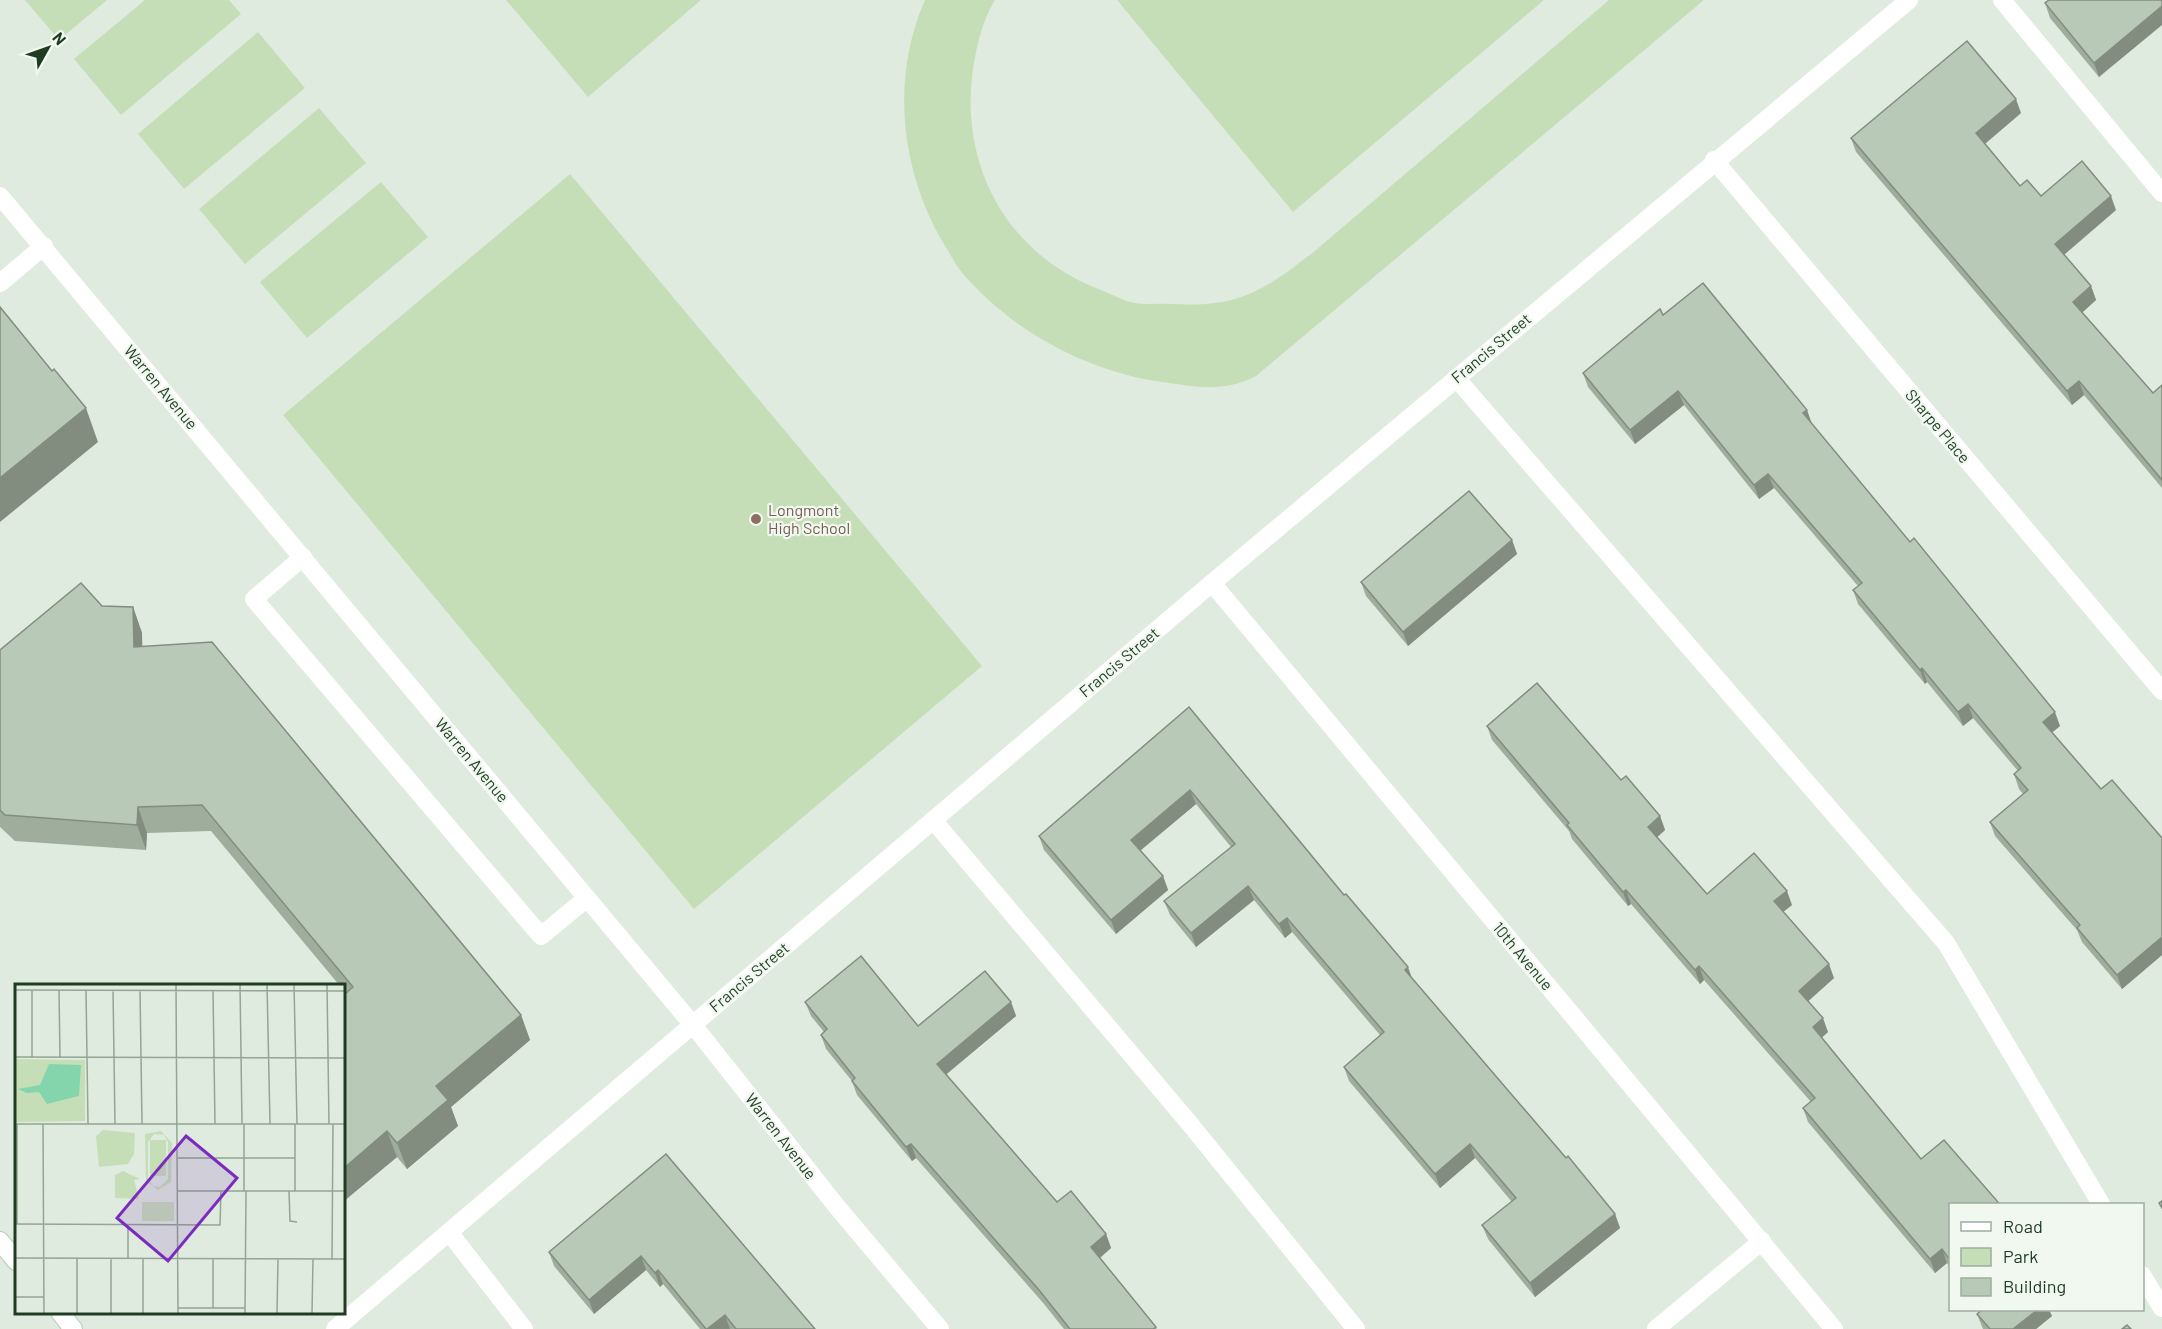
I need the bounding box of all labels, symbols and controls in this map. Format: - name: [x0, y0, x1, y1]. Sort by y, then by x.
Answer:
- north arrow: [18, 18, 78, 78]
- text: N: [49, 28, 71, 48]
- street label: Francis Street: [1447, 309, 1534, 387]
- street label: Warren Avenue: [121, 341, 202, 433]
- street label: Sharpe Place: [1902, 385, 1975, 466]
- place label: Longmont High School: [768, 500, 850, 537]
- marker: Longmont High School: [749, 512, 763, 526]
- street label: Francis Street: [1075, 623, 1162, 701]
- street label: Warren Avenue: [432, 714, 513, 806]
- street label: 10th Avenue: [1489, 918, 1557, 994]
- street label: Francis Street: [705, 938, 792, 1016]
- inset map: [15, 984, 345, 1314]
- street label: Warren Avenue: [742, 1089, 821, 1183]
- legend: [1949, 1203, 2144, 1311]
- text: Road: [2003, 1215, 2043, 1237]
- text: Park: [2003, 1245, 2038, 1267]
- text: Building: [2003, 1275, 2066, 1297]

